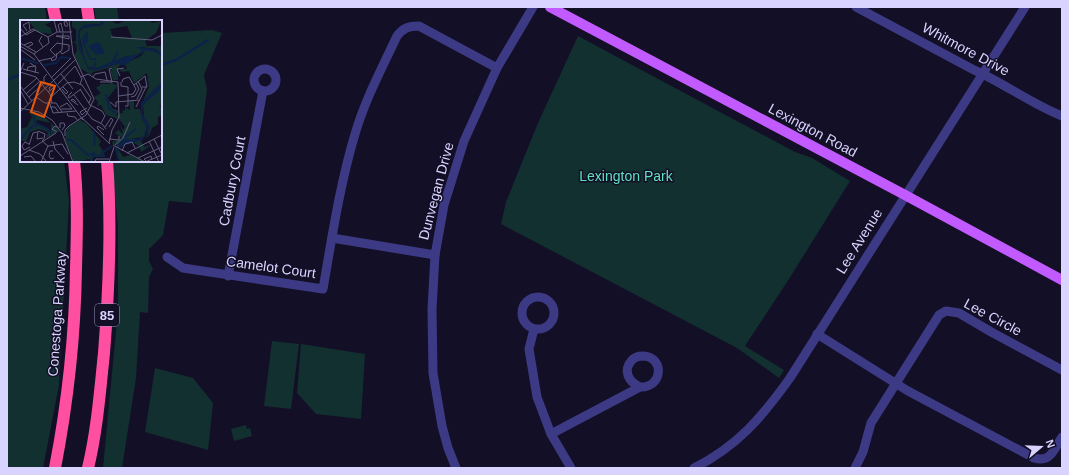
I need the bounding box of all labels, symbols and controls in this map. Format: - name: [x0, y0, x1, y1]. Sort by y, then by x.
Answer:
- street label: Whitmore Drive: [920, 19, 1013, 79]
- inset map: [20, 20, 162, 162]
- street label: Lexington Road: [766, 100, 860, 160]
- street label: Cadbury Court: [215, 135, 249, 227]
- street label: Dunvegan Drive: [415, 140, 457, 242]
- park label: Lexington Park: [579, 168, 674, 184]
- street label: Lee Avenue: [833, 205, 885, 276]
- street label: Conestoga Parkway: [45, 251, 69, 377]
- street label: Camelot Court: [225, 253, 317, 281]
- street label: Lee Circle: [961, 295, 1025, 339]
- road number: 85: [95, 304, 119, 326]
- north arrow: [1021, 427, 1061, 467]
- text: N: [1043, 438, 1057, 450]

